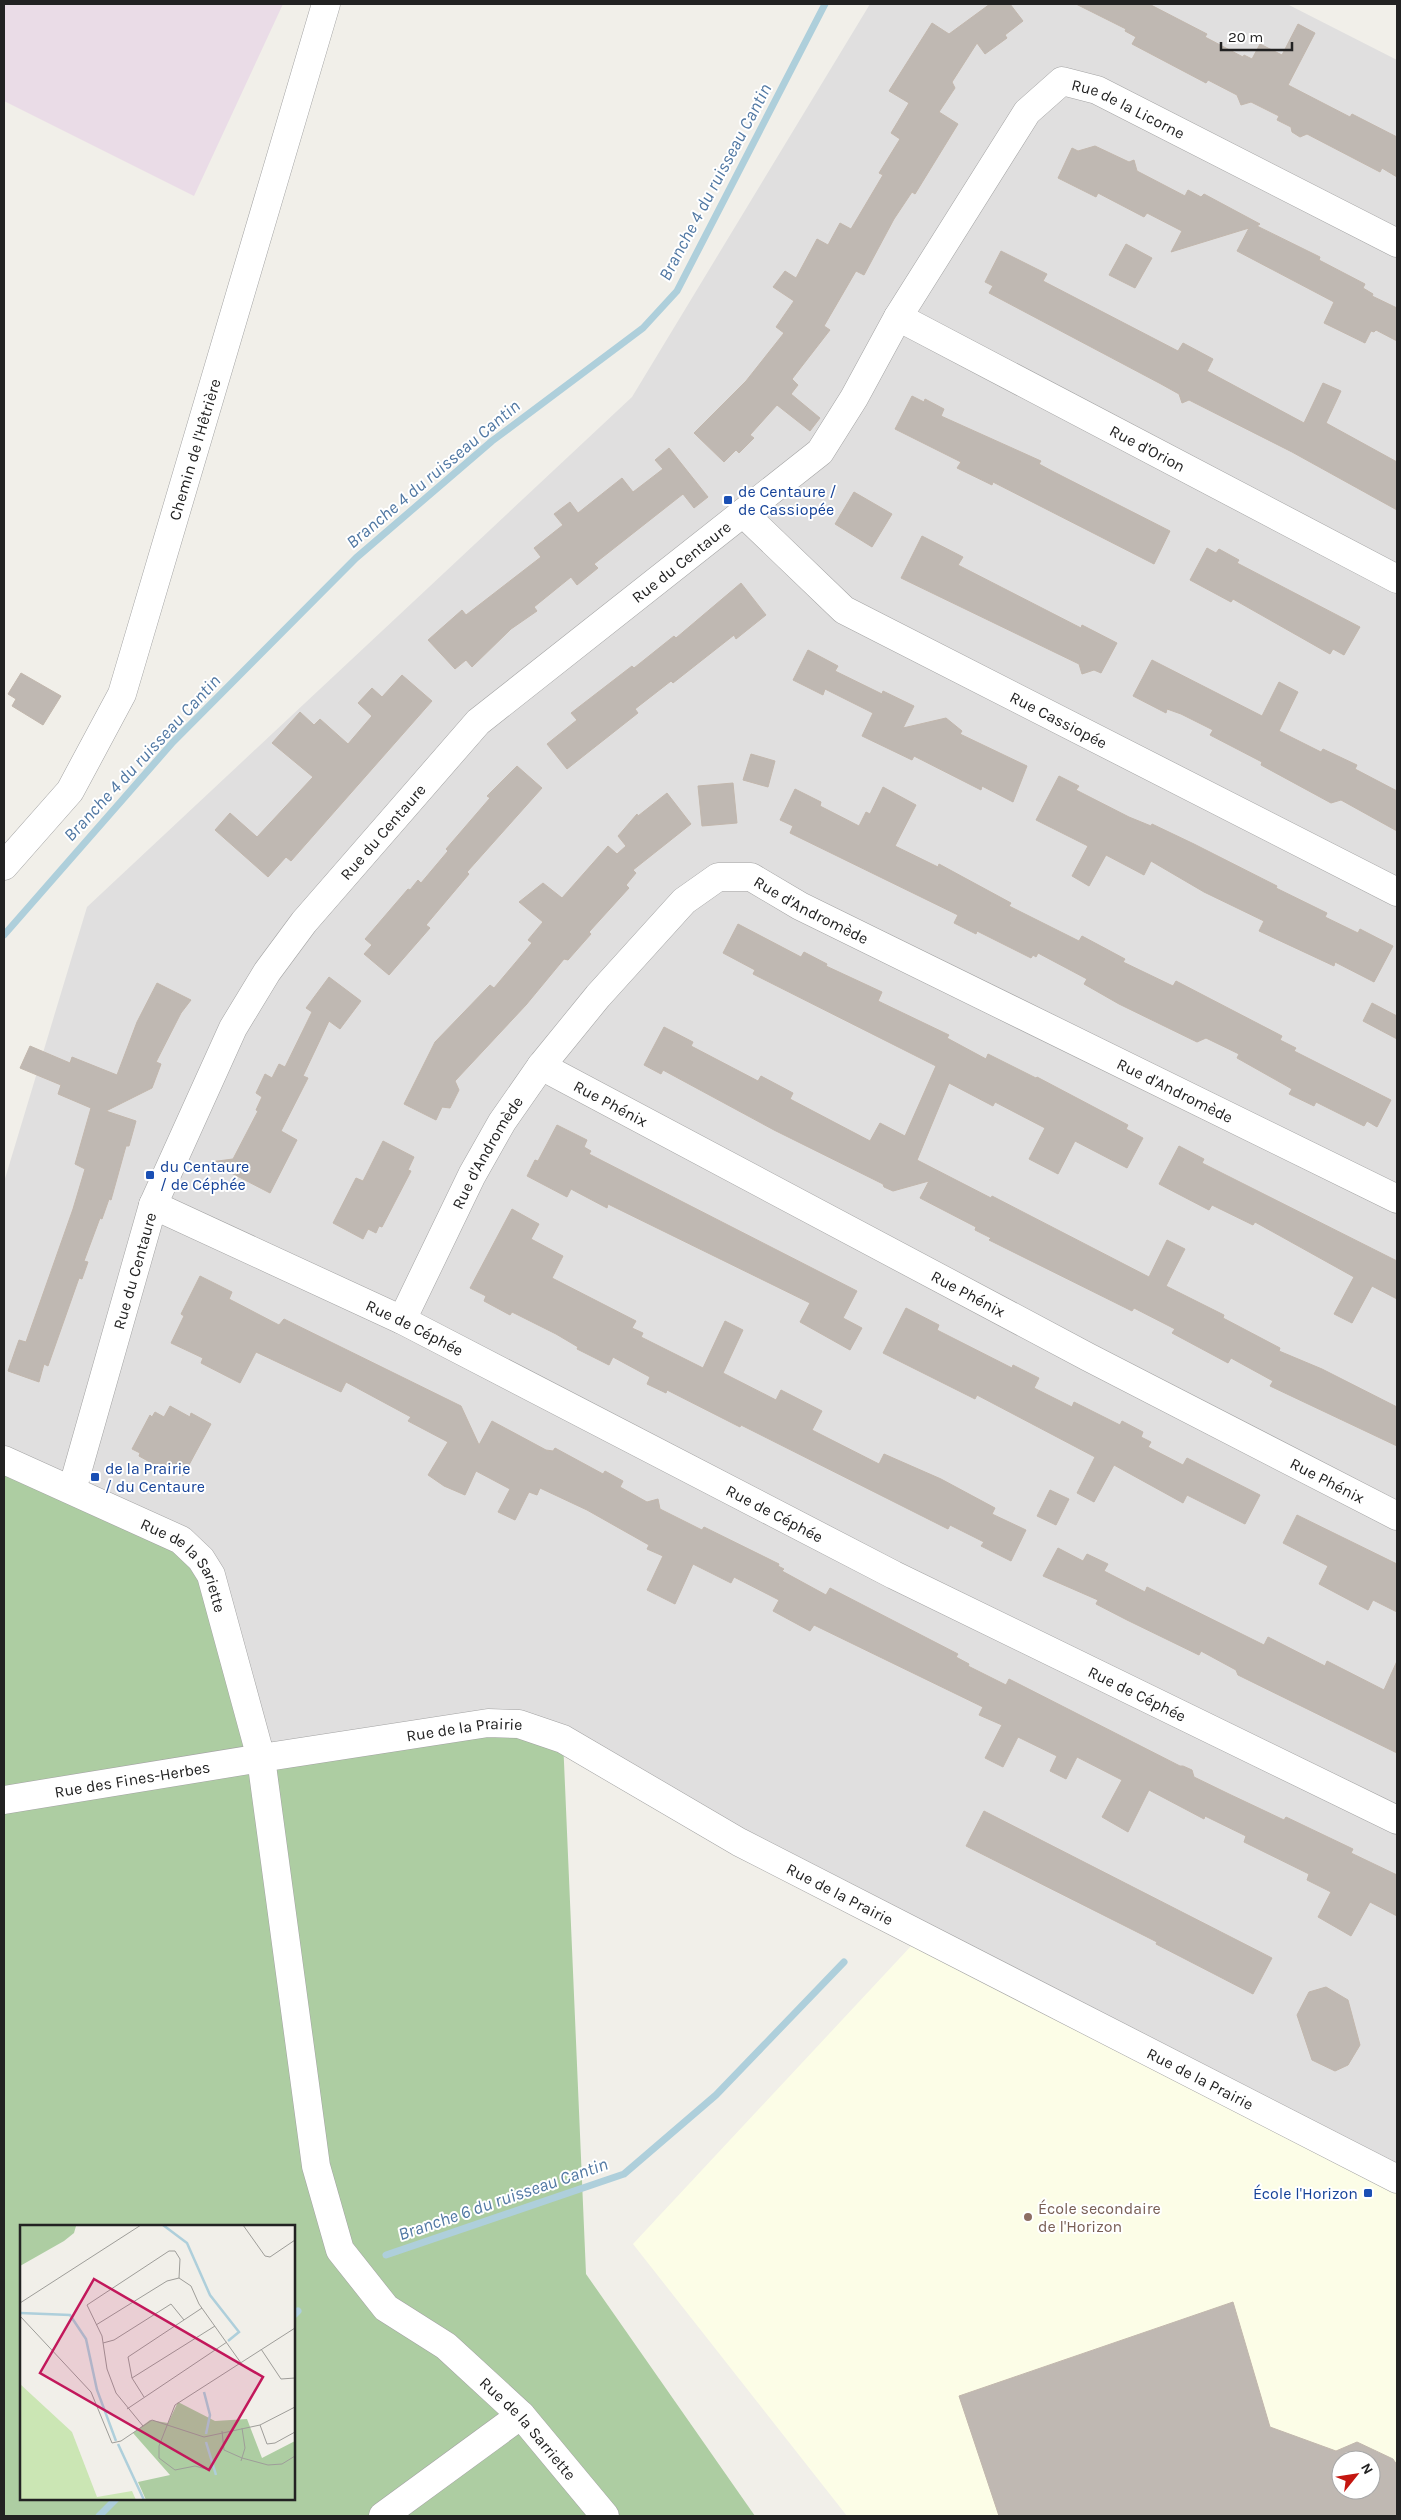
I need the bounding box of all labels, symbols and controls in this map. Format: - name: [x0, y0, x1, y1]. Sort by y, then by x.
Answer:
- scale bar: [1221, 20, 1292, 52]
- text: 20 m: [1228, 28, 1263, 46]
- street label: Rue de la Licorne: [1070, 74, 1188, 143]
- water label: Branche 4 du ruisseau Cantin: [654, 80, 776, 284]
- street label: Chemin de l'Hêtrière: [164, 376, 224, 523]
- water label: Branche 4 du ruisseau Cantin: [342, 395, 524, 553]
- street label: Rue d'Orion: [1107, 421, 1189, 476]
- place label: de Centaure / de Cassiopée: [738, 482, 836, 519]
- marker: de Centaure / de Cassiopée: [722, 494, 734, 506]
- street label: Rue du Centaure: [628, 517, 734, 607]
- water label: Branche 4 du ruisseau Cantin: [59, 670, 225, 846]
- street label: Rue Cassiopée: [1007, 687, 1110, 752]
- street label: Rue du Centaure: [336, 780, 429, 883]
- street label: Rue d'Andromède: [751, 872, 872, 948]
- street label: Rue d'Andromède: [1114, 1054, 1236, 1127]
- street label: Rue Phénix: [571, 1076, 651, 1130]
- street label: Rue d'Andromède: [448, 1092, 527, 1212]
- place label: du Centaure / de Céphée: [160, 1157, 249, 1194]
- marker: du Centaure / de Céphée: [144, 1169, 156, 1181]
- street label: Rue du Centaure: [109, 1210, 160, 1331]
- street label: Rue Phénix: [928, 1266, 1008, 1321]
- street label: Rue de Céphée: [363, 1295, 467, 1360]
- street label: Rue Phénix: [1287, 1453, 1368, 1507]
- place label: de la Prairie / du Centaure: [105, 1459, 205, 1496]
- marker: de la Prairie / du Centaure: [89, 1471, 101, 1483]
- street label: Rue de Céphée: [723, 1480, 826, 1546]
- street label: Rue de la Sariette: [138, 1514, 230, 1614]
- street label: Rue de Céphée: [1085, 1662, 1189, 1725]
- street label: Rue de la Prairie: [405, 1713, 523, 1745]
- street label: Rue des Fines-Herbes: [53, 1757, 211, 1801]
- street label: Rue de la Prairie: [784, 1859, 897, 1929]
- street label: Rue de la Prairie: [1144, 2043, 1257, 2114]
- water label: Branche 6 du ruisseau Cantin: [395, 2153, 611, 2245]
- place label: École l'Horizon: [1253, 2184, 1358, 2203]
- marker: École l'Horizon: [1362, 2187, 1374, 2199]
- place label: École secondaire de l'Horizon: [1038, 2199, 1161, 2236]
- marker: École secondaire de l'Horizon: [1022, 2211, 1034, 2223]
- inset map: [20, 2225, 295, 2500]
- street label: Rue de la Sarriette: [476, 2373, 580, 2484]
- north arrow: [1331, 2450, 1381, 2500]
- text: N: [1357, 2460, 1377, 2477]

